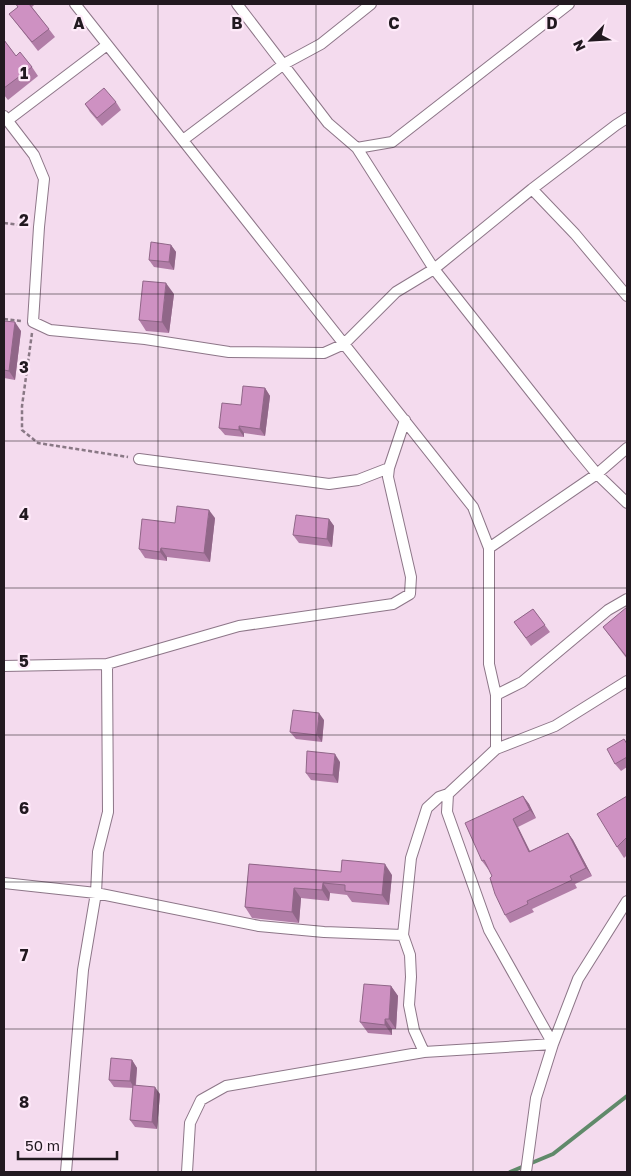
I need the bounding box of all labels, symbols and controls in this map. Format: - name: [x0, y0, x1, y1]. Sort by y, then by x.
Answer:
- text: A: [73, 13, 85, 33]
- text: B: [231, 13, 243, 33]
- text: C: [388, 13, 400, 33]
- text: D: [546, 13, 558, 33]
- north arrow: [566, 15, 616, 65]
- text: N: [569, 37, 589, 54]
- text: 1: [20, 63, 28, 83]
- text: 2: [19, 210, 29, 230]
- text: 3: [19, 357, 29, 377]
- text: 4: [19, 504, 29, 524]
- text: 5: [19, 651, 29, 671]
- text: 6: [19, 798, 29, 818]
- text: 7: [20, 945, 29, 965]
- text: 8: [19, 1092, 29, 1112]
- scale bar: [18, 1128, 116, 1160]
- text: 50 m: [25, 1136, 60, 1154]

